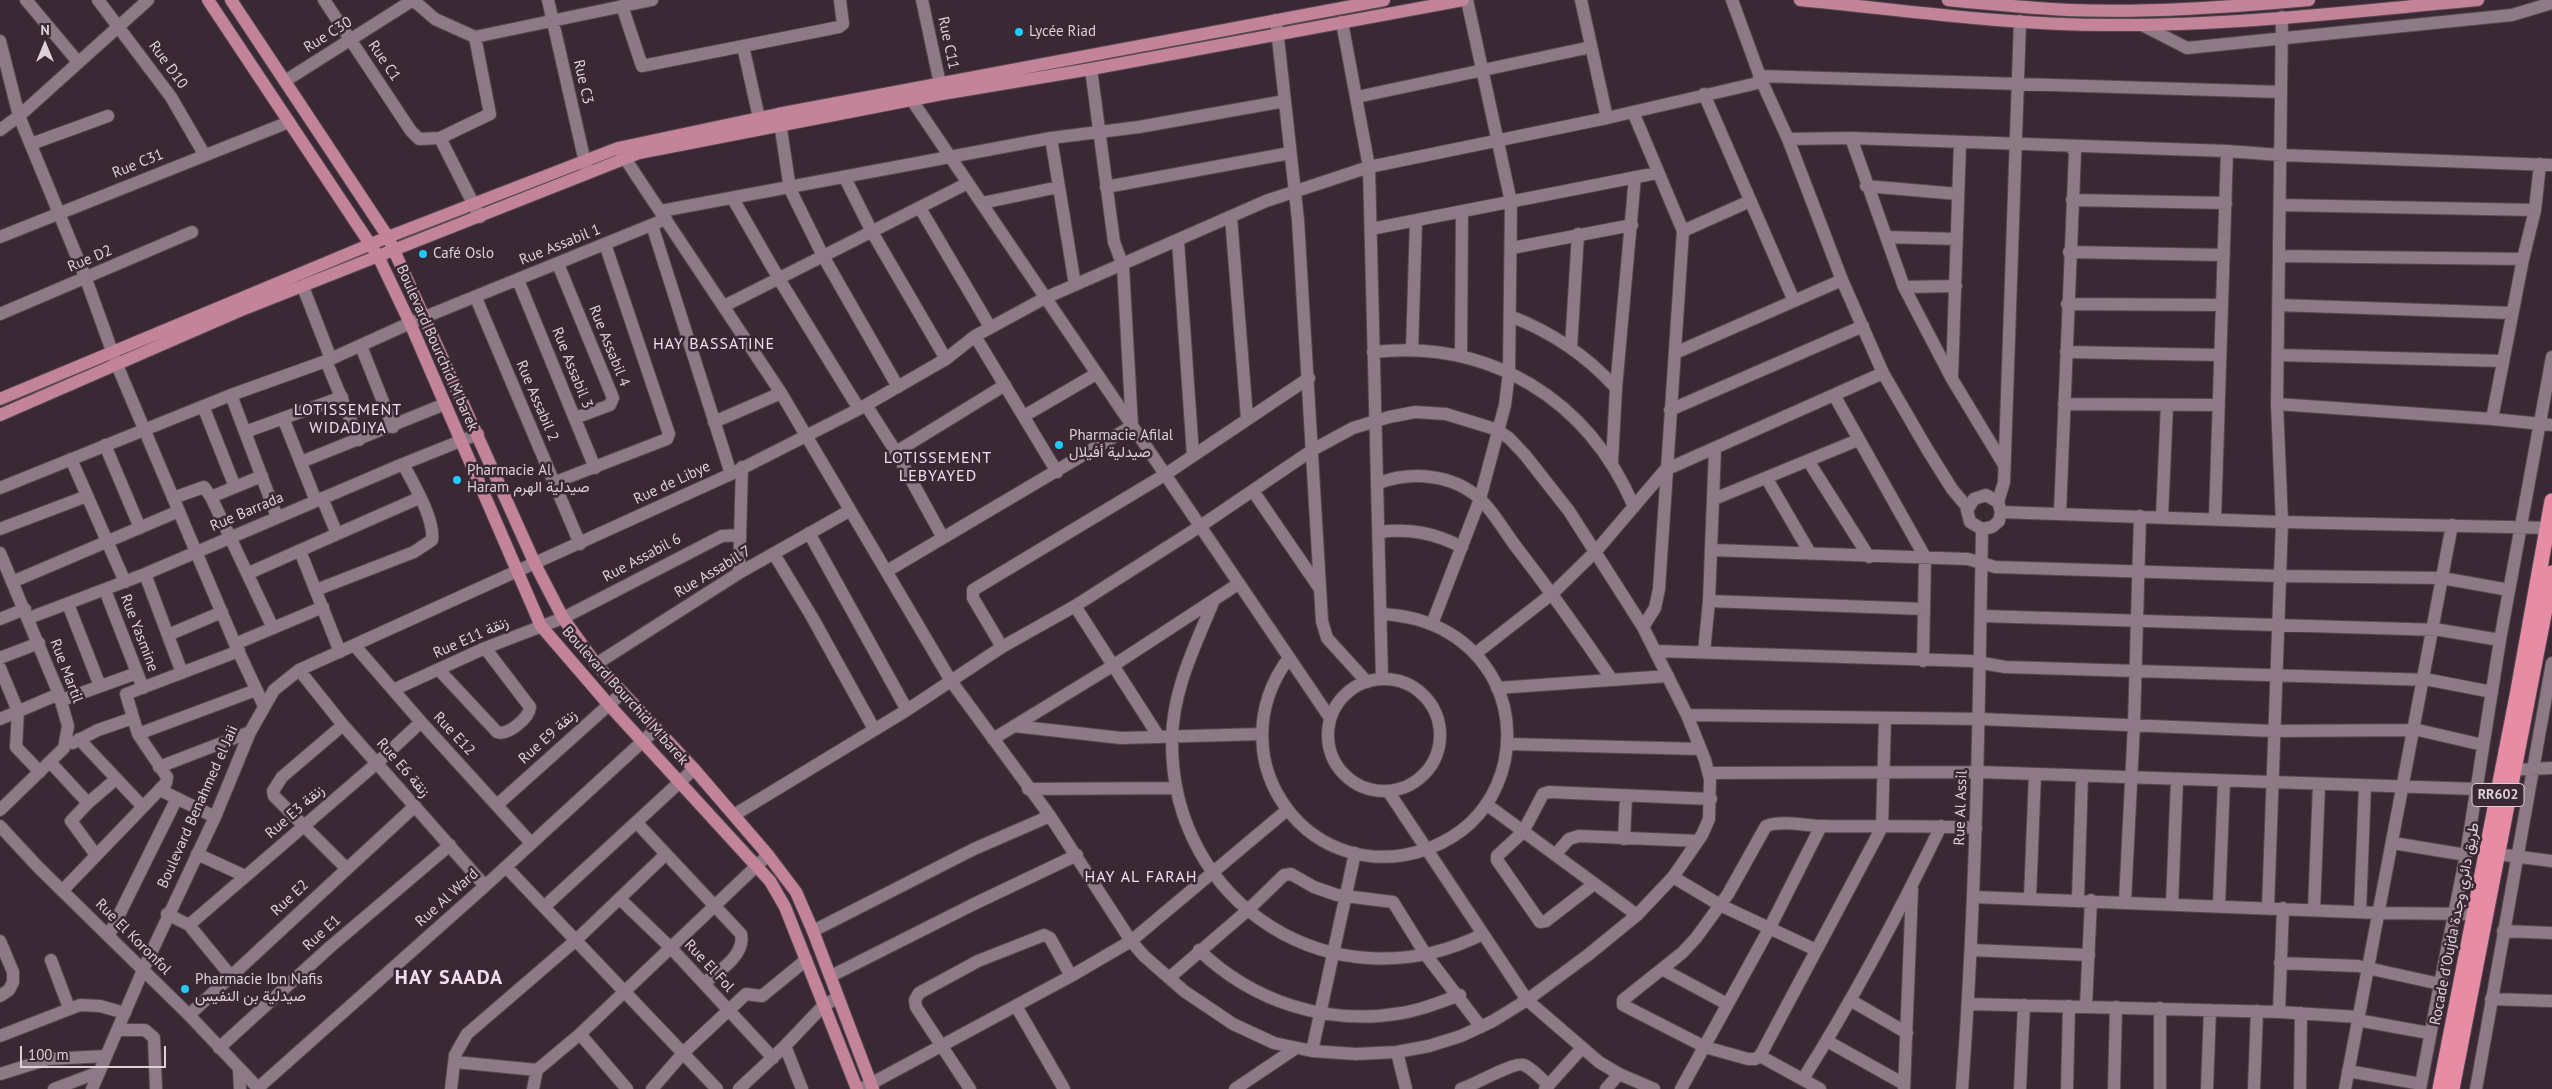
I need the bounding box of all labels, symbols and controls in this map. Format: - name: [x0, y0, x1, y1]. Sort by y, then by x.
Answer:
- street label: Rue C30: [301, 13, 355, 57]
- street label: Rue C11: [934, 15, 962, 71]
- north arrow: [20, 20, 70, 70]
- text: N: [40, 21, 50, 39]
- place label: Lycée Riad: [1029, 23, 1096, 41]
- marker: Lycée Riad: [1013, 26, 1025, 38]
- street label: Rue C1: [364, 37, 404, 85]
- street label: Rue D10: [145, 38, 191, 92]
- street label: Rue C3: [569, 58, 597, 106]
- street label: Rue C31: [110, 146, 166, 182]
- street label: Rue Assabil 1: [517, 221, 603, 269]
- street label: Rue D2: [65, 242, 115, 276]
- place label: Café Oslo: [433, 245, 494, 263]
- marker: Café Oslo: [417, 248, 429, 260]
- street label: Boulevard Bourchid M'barek: [392, 262, 482, 434]
- street label: Rue Assabil 4: [585, 303, 633, 389]
- street label: Rue Assabil 3: [548, 325, 596, 411]
- district label: HAY BASSATINE: [651, 334, 777, 354]
- street label: Rue Assabil 2: [512, 358, 562, 444]
- district label: LOTISSEMENT WIDADIYA: [292, 400, 404, 438]
- place label: Pharmacie Afilal صيدلية أفيلال: [1069, 427, 1173, 462]
- marker: Pharmacie Afilal صيدلية أفيلال: [1053, 439, 1065, 451]
- district label: LOTISSEMENT LEBYAYED: [882, 448, 994, 486]
- street label: Rue de Libye: [631, 457, 713, 509]
- place label: Pharmacie Al Haram صيدلية الهرم: [467, 462, 590, 497]
- marker: Pharmacie Al Haram صيدلية الهرم: [451, 474, 463, 486]
- street label: Rue Barrada: [208, 489, 286, 535]
- street label: Rue Assabil 6: [600, 530, 684, 586]
- street label: Rue Assabil 7: [672, 542, 754, 602]
- street label: Rue Yasmine: [116, 592, 162, 674]
- street label: Rue E11 زنقة: [431, 613, 511, 663]
- street label: Boulevard Bourchid M'barek: [558, 623, 692, 769]
- street label: Rue Martil: [46, 637, 86, 705]
- street label: Rue E9 زنقة: [515, 706, 581, 768]
- street label: Rue E12: [429, 709, 479, 759]
- street label: Boulevard Benahmed el Jaii: [154, 723, 242, 891]
- street label: Rue E6 زنقة: [372, 735, 434, 801]
- street label: Rue Al Assil: [1951, 770, 1971, 846]
- street label: Rue E3 زنقة: [262, 781, 328, 843]
- road number: RR602: [2472, 784, 2524, 806]
- street label: Rocade d'Oujda طريق دائري وجدة: [2427, 821, 2483, 1027]
- street label: Rue Al Ward: [412, 865, 482, 931]
- district label: HAY AL FARAH: [1083, 867, 1199, 887]
- street label: Rue E2: [268, 876, 312, 920]
- street label: Rue El Koronfol: [91, 895, 175, 979]
- street label: Rue E1: [299, 911, 345, 955]
- street label: Rue El Fol: [680, 936, 738, 996]
- district label: HAY SAADA: [394, 966, 504, 990]
- place label: Pharmacie Ibn Nafis صيدلية بن النفيس: [195, 971, 323, 1006]
- marker: Pharmacie Ibn Nafis صيدلية بن النفيس: [179, 983, 191, 995]
- scale bar: [22, 1036, 169, 1068]
- text: 100 m: [28, 1045, 69, 1064]

